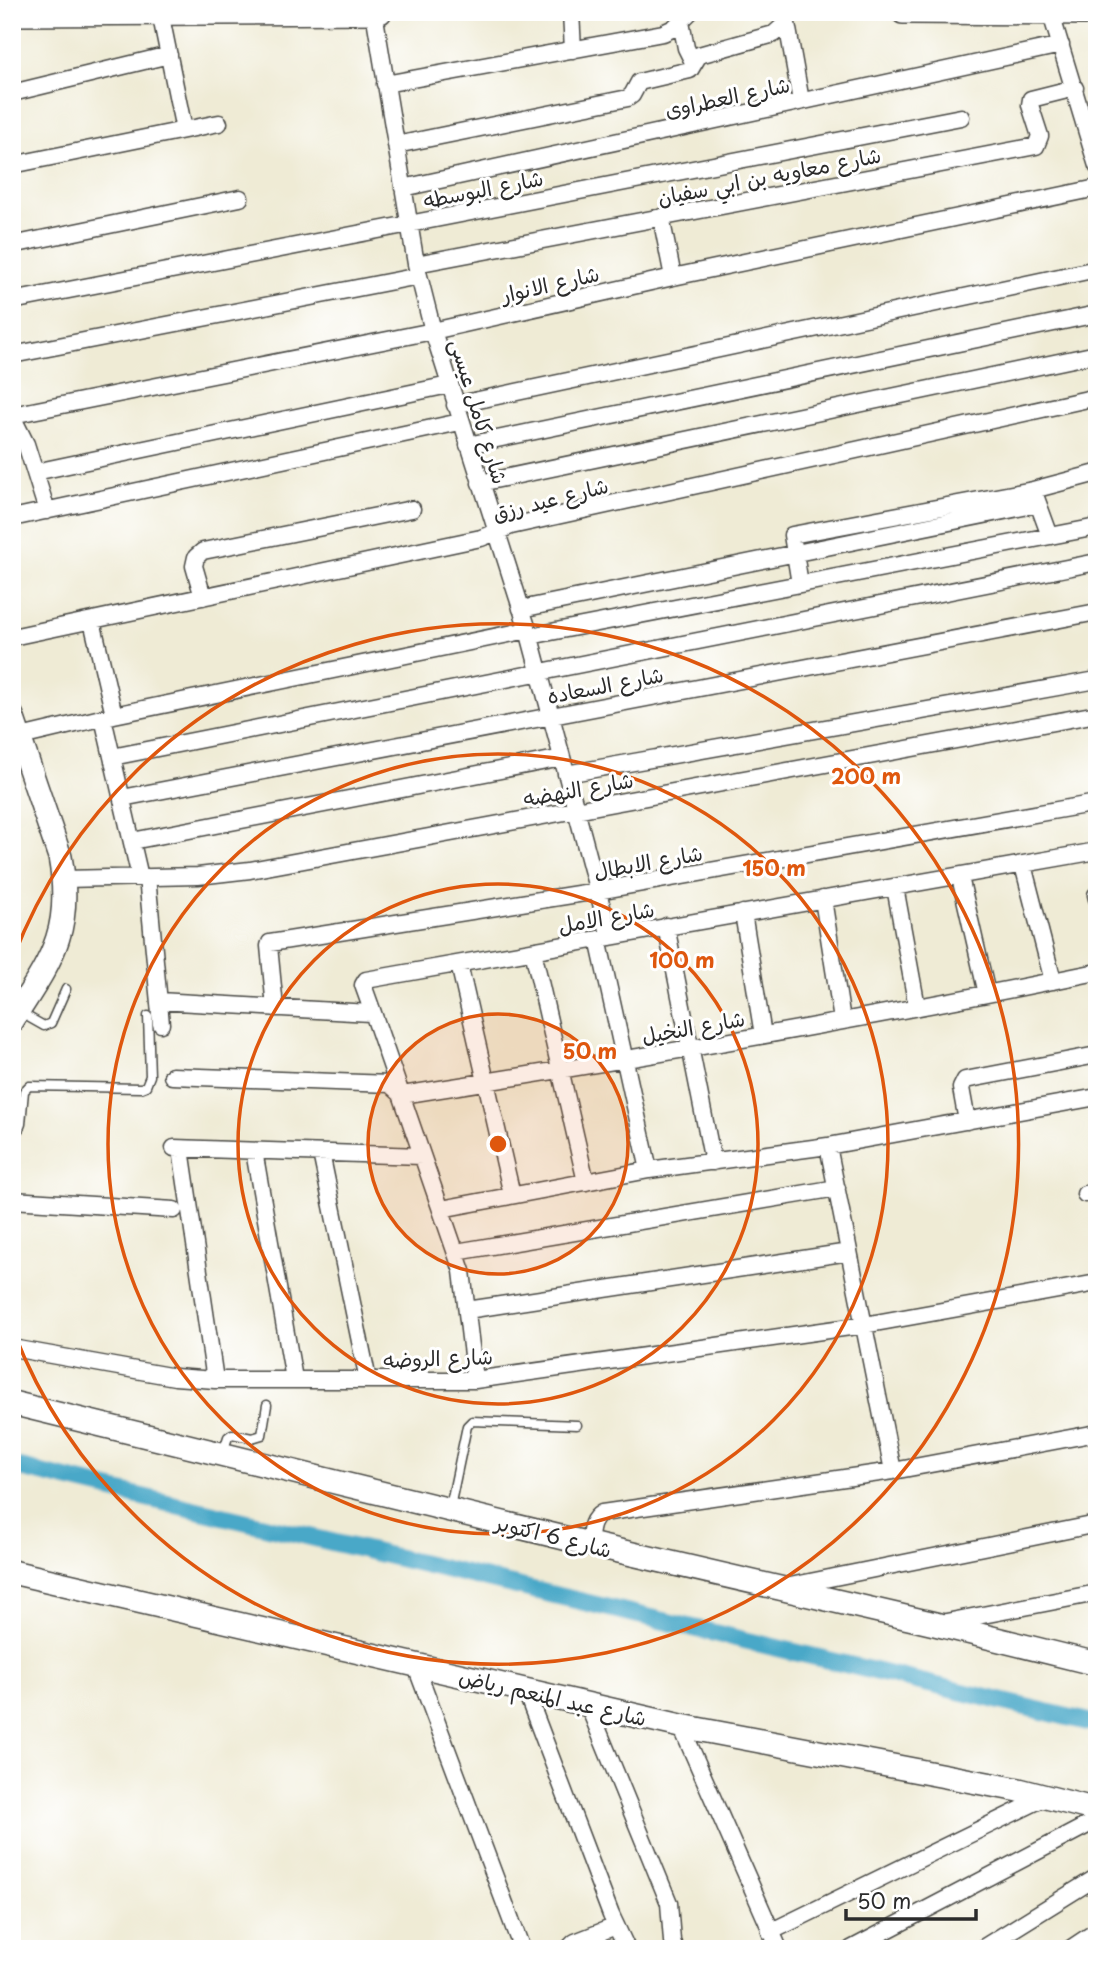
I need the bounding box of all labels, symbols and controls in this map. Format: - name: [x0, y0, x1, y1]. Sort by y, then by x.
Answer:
- street label: شارع العطراوى: [661, 67, 793, 126]
- street label: شارع معاويه بن ابي سفيان: [655, 138, 884, 217]
- street label: شارع البوسطه: [420, 161, 546, 216]
- street label: شارع الانوار: [496, 256, 602, 311]
- street label: شارع كامل عيسى: [442, 334, 517, 488]
- street label: شارع عيد رزق: [489, 468, 612, 529]
- street label: شارع السعاده: [544, 657, 666, 712]
- text: 200 m: [831, 759, 901, 791]
- street label: شارع النهضه: [520, 763, 636, 814]
- street label: شارع الابطال: [591, 836, 705, 887]
- text: 150 m: [742, 851, 806, 883]
- street label: شارع الامل: [555, 892, 657, 941]
- text: 100 m: [649, 943, 715, 975]
- street label: شارع النخيل: [639, 1001, 747, 1052]
- text: 50 m: [563, 1034, 617, 1066]
- centre of rings: [486, 1132, 510, 1156]
- street label: شارع الروضه: [383, 1339, 493, 1376]
- street label: شارع 6 اكتوبر: [490, 1505, 615, 1566]
- street label: شارع عبد المنعم رياض: [456, 1659, 650, 1735]
- scale bar: [846, 1877, 976, 1921]
- text: 50 m: [857, 1884, 911, 1916]

